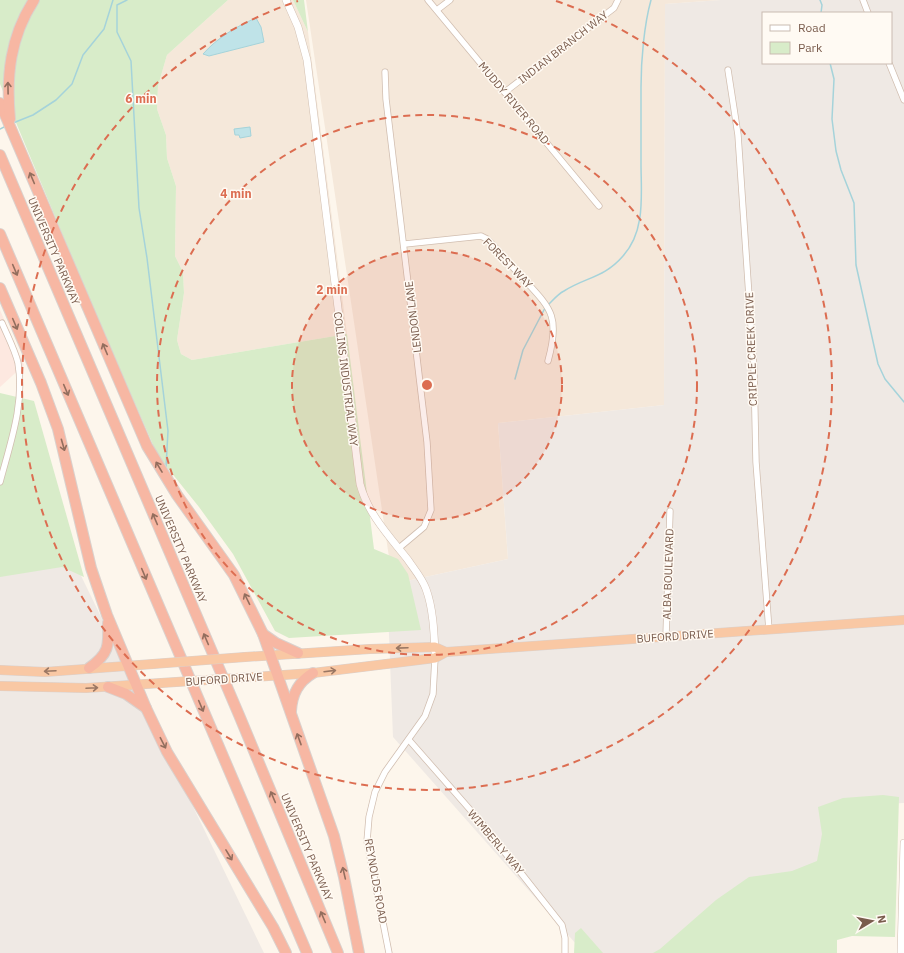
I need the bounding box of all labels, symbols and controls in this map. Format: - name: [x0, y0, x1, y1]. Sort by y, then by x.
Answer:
- street label: INDIAN BRANCH WAY: [515, 7, 611, 86]
- legend: [762, 12, 892, 64]
- text: Road: [798, 20, 826, 35]
- text: Park: [798, 40, 823, 55]
- street label: MUDDY RIVER ROAD: [475, 59, 553, 147]
- one-way arrow: [4, 82, 12, 95]
- text: 6 min: [125, 91, 157, 106]
- one-way arrow: [28, 173, 36, 185]
- text: 4 min: [220, 186, 252, 201]
- street label: UNIVERSITY PARKWAY: [25, 195, 83, 307]
- street label: FOREST WAY: [480, 235, 536, 292]
- one-way arrow: [12, 263, 20, 275]
- street label: LENDON LANE: [402, 280, 424, 354]
- text: 2 min: [316, 282, 348, 297]
- street label: CRIPPLE CREEK DRIVE: [742, 292, 760, 406]
- street label: COLLINS INDUSTRIAL WAY: [331, 311, 361, 448]
- one-way arrow: [12, 318, 20, 330]
- one-way arrow: [101, 344, 108, 356]
- centre of rings: [420, 378, 434, 392]
- one-way arrow: [63, 383, 70, 395]
- one-way arrow: [60, 438, 67, 451]
- one-way arrow: [155, 462, 163, 473]
- street label: UNIVERSITY PARKWAY: [152, 493, 210, 605]
- one-way arrow: [151, 513, 159, 525]
- street label: ALBA BOULEVARD: [659, 528, 677, 620]
- one-way arrow: [141, 567, 149, 579]
- one-way arrow: [243, 593, 250, 605]
- street label: BUFORD DRIVE: [636, 626, 714, 646]
- one-way arrow: [202, 633, 210, 645]
- one-way arrow: [396, 644, 409, 652]
- one-way arrow: [323, 667, 336, 674]
- one-way arrow: [44, 668, 57, 675]
- street label: BUFORD DRIVE: [185, 669, 263, 689]
- one-way arrow: [85, 684, 98, 692]
- one-way arrow: [197, 700, 205, 712]
- one-way arrow: [294, 733, 302, 745]
- one-way arrow: [159, 737, 167, 749]
- street label: UNIVERSITY PARKWAY: [278, 791, 336, 903]
- one-way arrow: [269, 792, 277, 804]
- street label: WIMBERLY WAY: [465, 807, 527, 878]
- street label: REYNOLDS ROAD: [362, 837, 390, 925]
- one-way arrow: [226, 849, 234, 861]
- one-way arrow: [339, 867, 347, 880]
- north arrow: [852, 901, 892, 941]
- one-way arrow: [319, 911, 327, 923]
- text: N: [874, 914, 889, 924]

